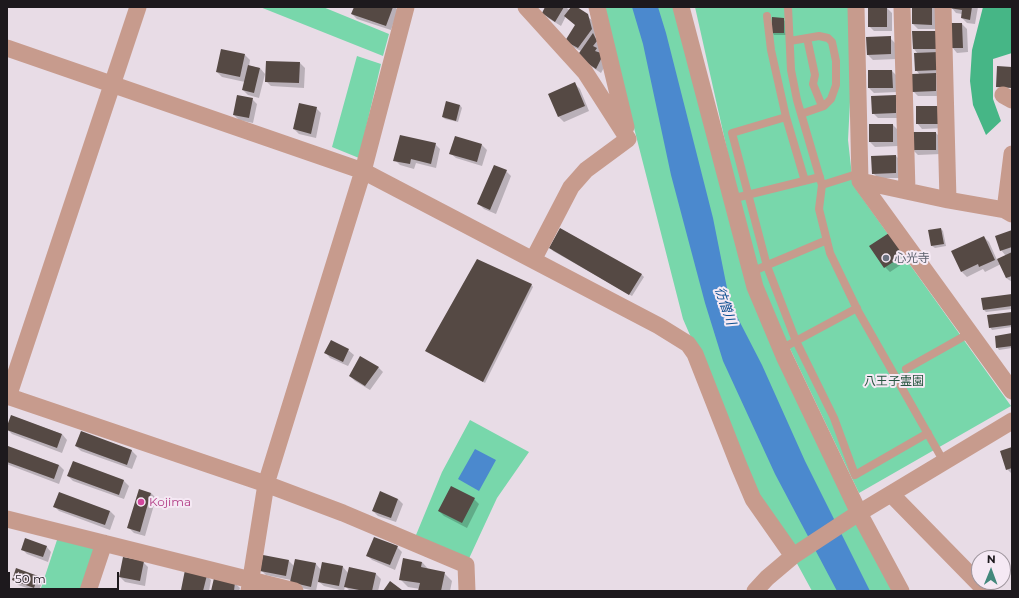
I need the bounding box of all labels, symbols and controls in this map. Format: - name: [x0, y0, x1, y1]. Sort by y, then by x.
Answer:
- place label: 心光寺: [894, 251, 930, 265]
- marker: 心光寺: [881, 253, 891, 263]
- water label: 彷僧川: [711, 285, 739, 327]
- park label: 八王子霊園: [864, 374, 924, 388]
- place label: Kojima: [149, 495, 191, 509]
- marker: Kojima: [136, 497, 146, 507]
- north arrow: [971, 550, 1011, 590]
- text: N: [987, 552, 996, 566]
- scale bar: [10, 564, 121, 590]
- text: 50 m: [15, 571, 46, 586]

